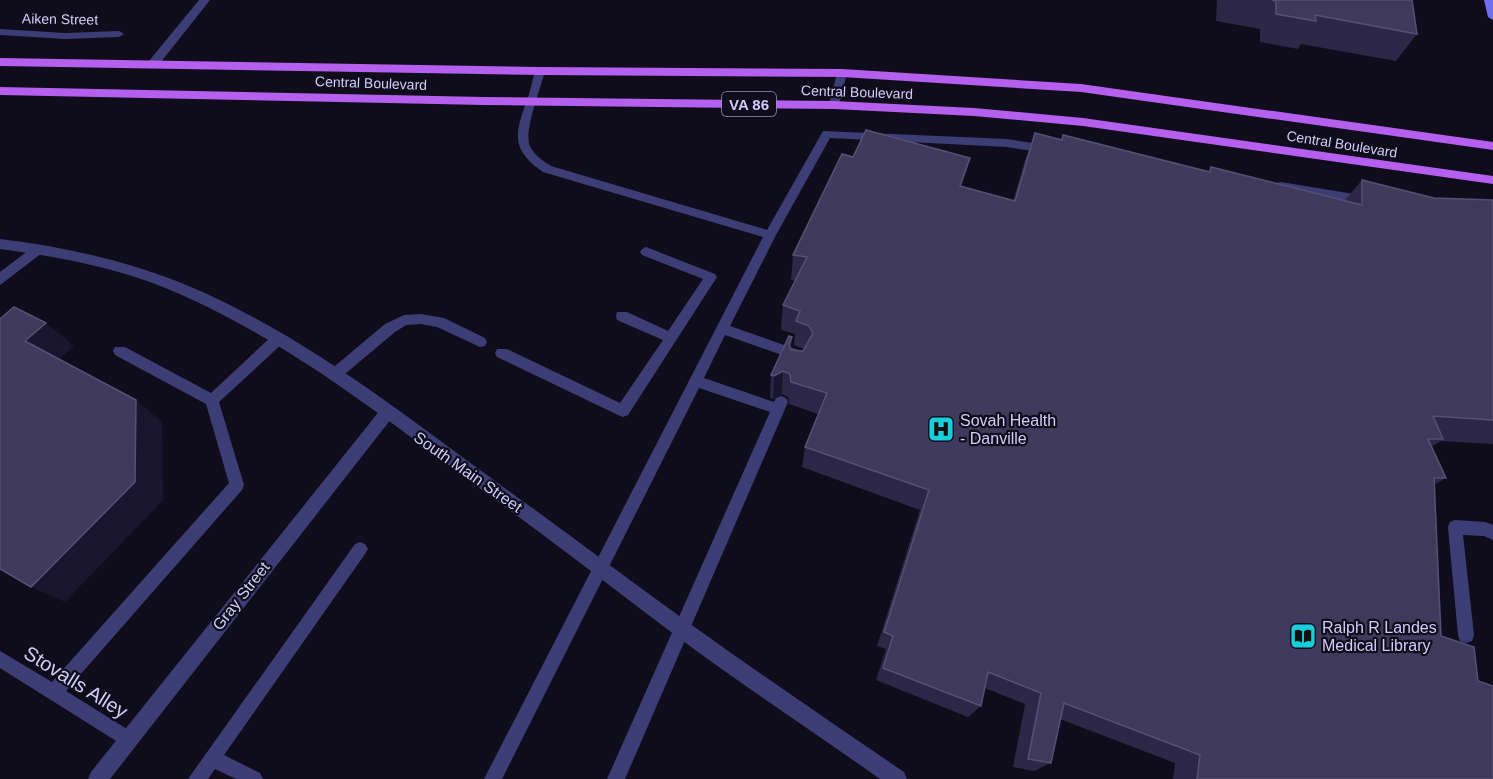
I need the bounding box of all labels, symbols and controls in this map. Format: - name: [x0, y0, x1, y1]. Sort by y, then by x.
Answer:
- street label: Aiken Street: [22, 10, 98, 28]
- street label: Central Boulevard: [315, 73, 427, 93]
- street label: Central Boulevard: [801, 82, 913, 102]
- road number: VA 86: [722, 92, 776, 116]
- street label: Central Boulevard: [1285, 127, 1399, 161]
- place label: Sovah Health - Danville: [960, 412, 1056, 447]
- hospital icon: Sovah Health - Danville: [926, 414, 956, 444]
- street label: South Main Street: [411, 428, 526, 516]
- street label: Gray Street: [209, 558, 273, 633]
- place label: Ralph R Landes Medical Library: [1322, 619, 1437, 654]
- library icon: Ralph R Landes Medical Library: [1288, 621, 1318, 651]
- street label: Stovalls Alley: [20, 641, 132, 723]

